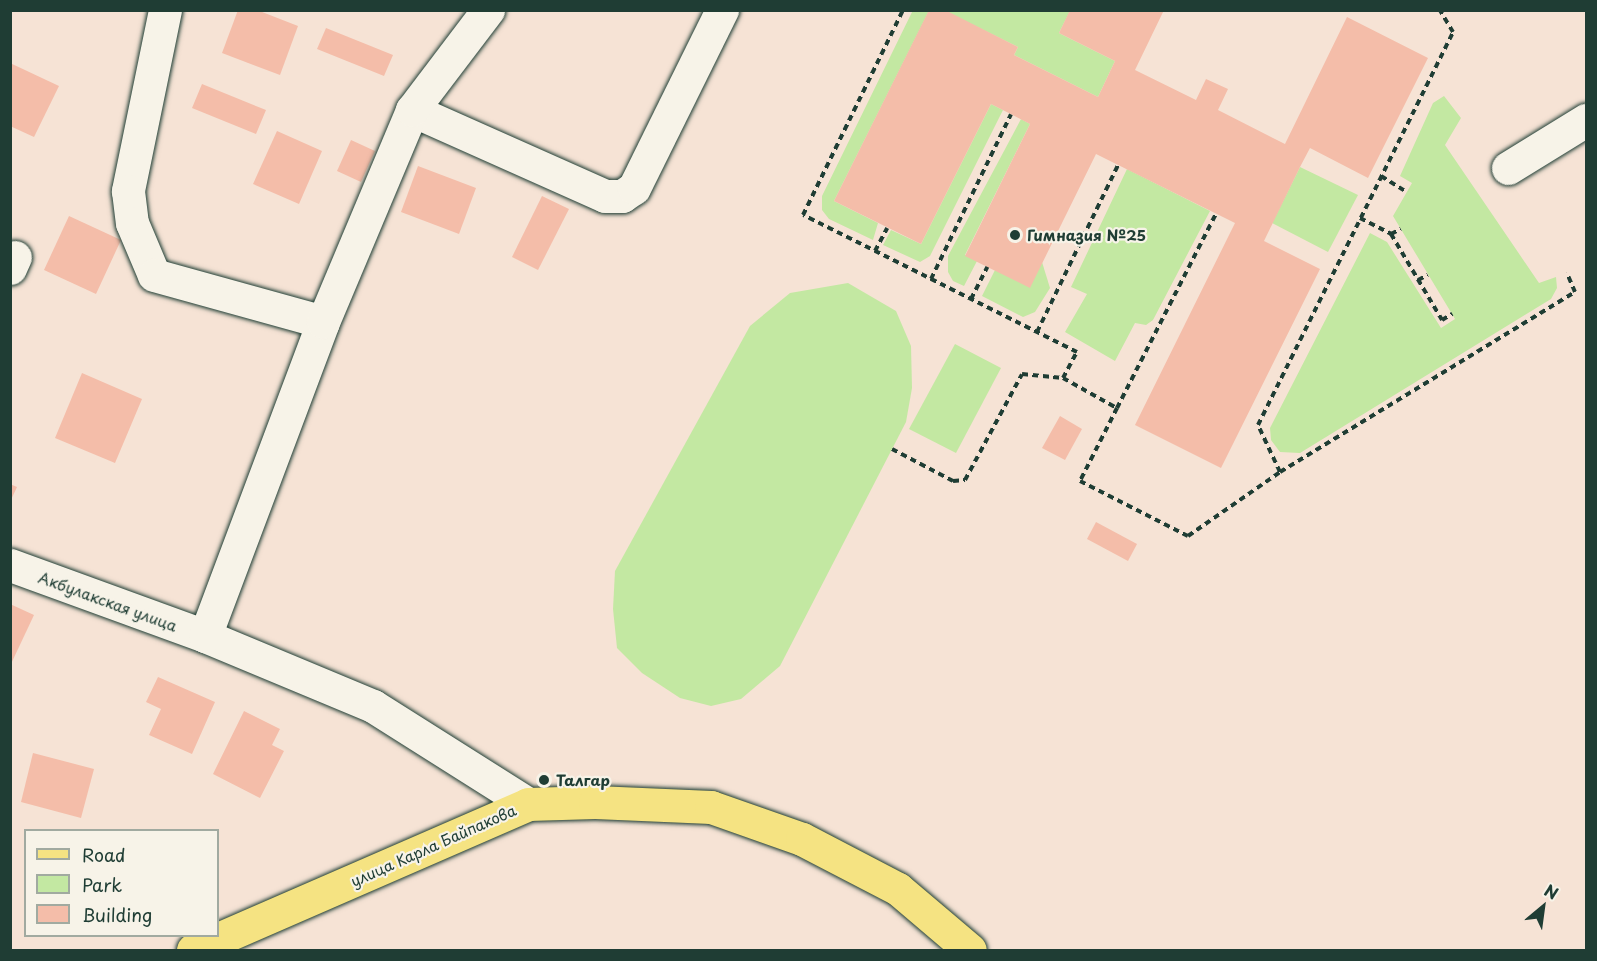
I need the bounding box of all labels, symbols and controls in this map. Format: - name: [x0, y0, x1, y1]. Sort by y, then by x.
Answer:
- place label: Гимназия №25: [1027, 226, 1146, 244]
- marker: Гимназия №25: [1008, 228, 1022, 242]
- street label: Акбулакская улица: [36, 567, 180, 635]
- place label: Талгар: [556, 771, 610, 789]
- marker: Талгар: [537, 773, 551, 787]
- street label: улица Карла Байпакова: [347, 800, 519, 890]
- legend: [24, 829, 219, 937]
- text: Road: [82, 841, 126, 868]
- text: Park: [82, 871, 122, 898]
- north arrow: [1513, 877, 1573, 937]
- text: N: [1540, 878, 1563, 905]
- text: Building: [82, 901, 152, 928]

